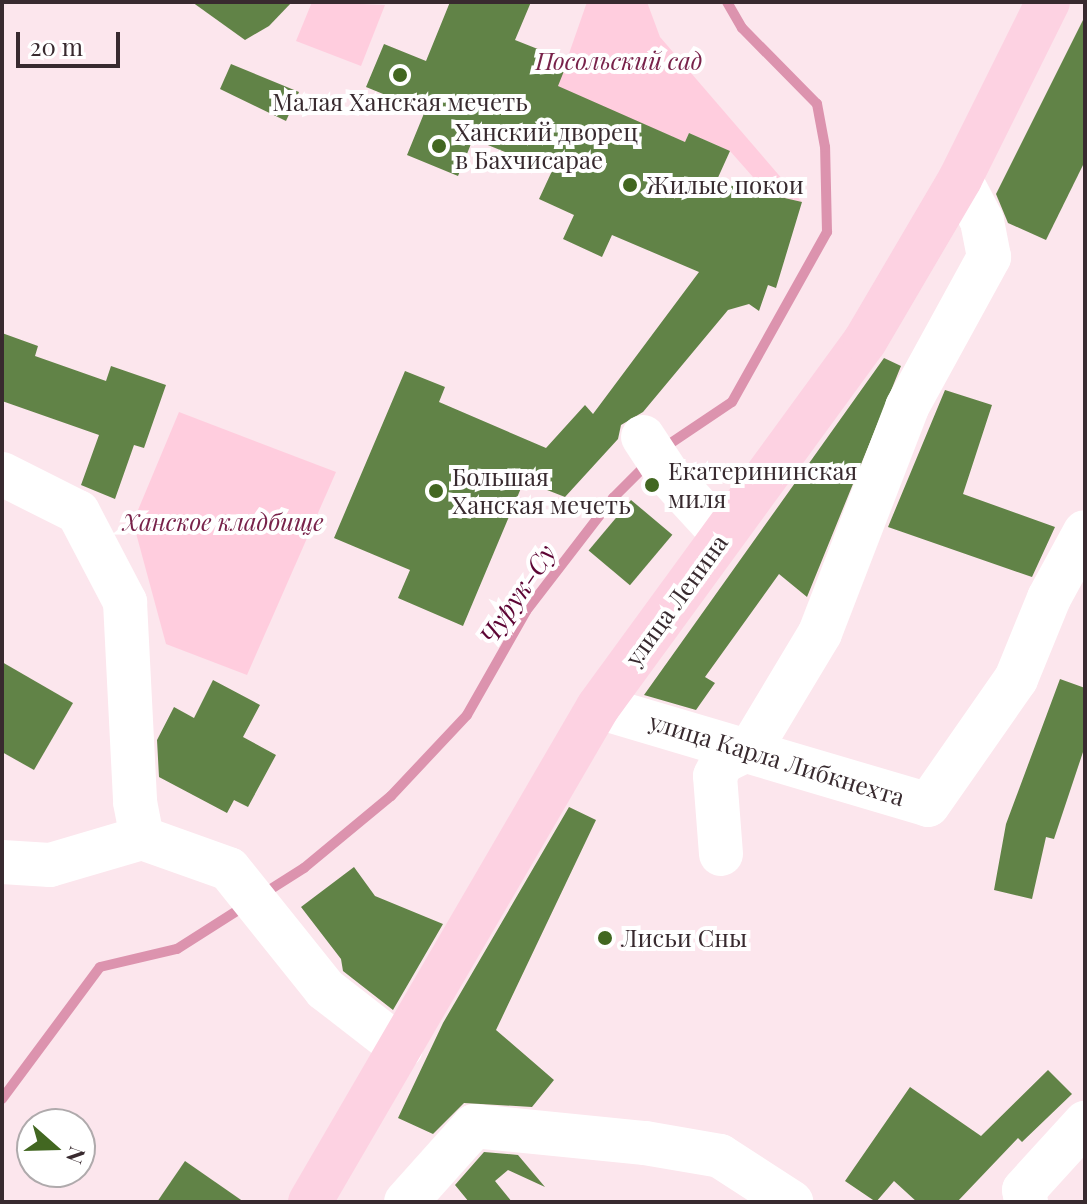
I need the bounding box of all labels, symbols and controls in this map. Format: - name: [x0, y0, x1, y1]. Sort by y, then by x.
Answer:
- scale bar: [20, 16, 124, 66]
- text: 20 m: [30, 30, 83, 62]
- park label: Посольский сад: [536, 47, 702, 75]
- marker: Малая Ханская мечеть: [391, 66, 409, 84]
- place label: Малая Ханская мечеть: [272, 88, 528, 116]
- place label: Ханский дворец в Бахчисарае: [455, 118, 638, 174]
- marker: Ханский дворец в Бахчисарае: [430, 137, 448, 155]
- place label: Жилые покои: [646, 171, 804, 199]
- marker: Жилые покои: [621, 176, 639, 194]
- place label: Екатерининская миля: [668, 457, 857, 513]
- place label: Большая Ханская мечеть: [452, 463, 631, 519]
- marker: Екатерининская миля: [643, 476, 661, 494]
- marker: Большая Ханская мечеть: [427, 482, 445, 500]
- park label: Ханское кладбище: [122, 508, 324, 536]
- street label: улица Ленина: [619, 529, 733, 671]
- water label: Чурук-Су: [472, 538, 562, 650]
- street label: улица Карла Либкнехта: [646, 706, 908, 812]
- place label: Лисьи Сны: [621, 924, 747, 952]
- marker: Лисьи Сны: [596, 929, 614, 947]
- north arrow: [16, 1108, 96, 1188]
- text: N: [60, 1143, 93, 1168]

